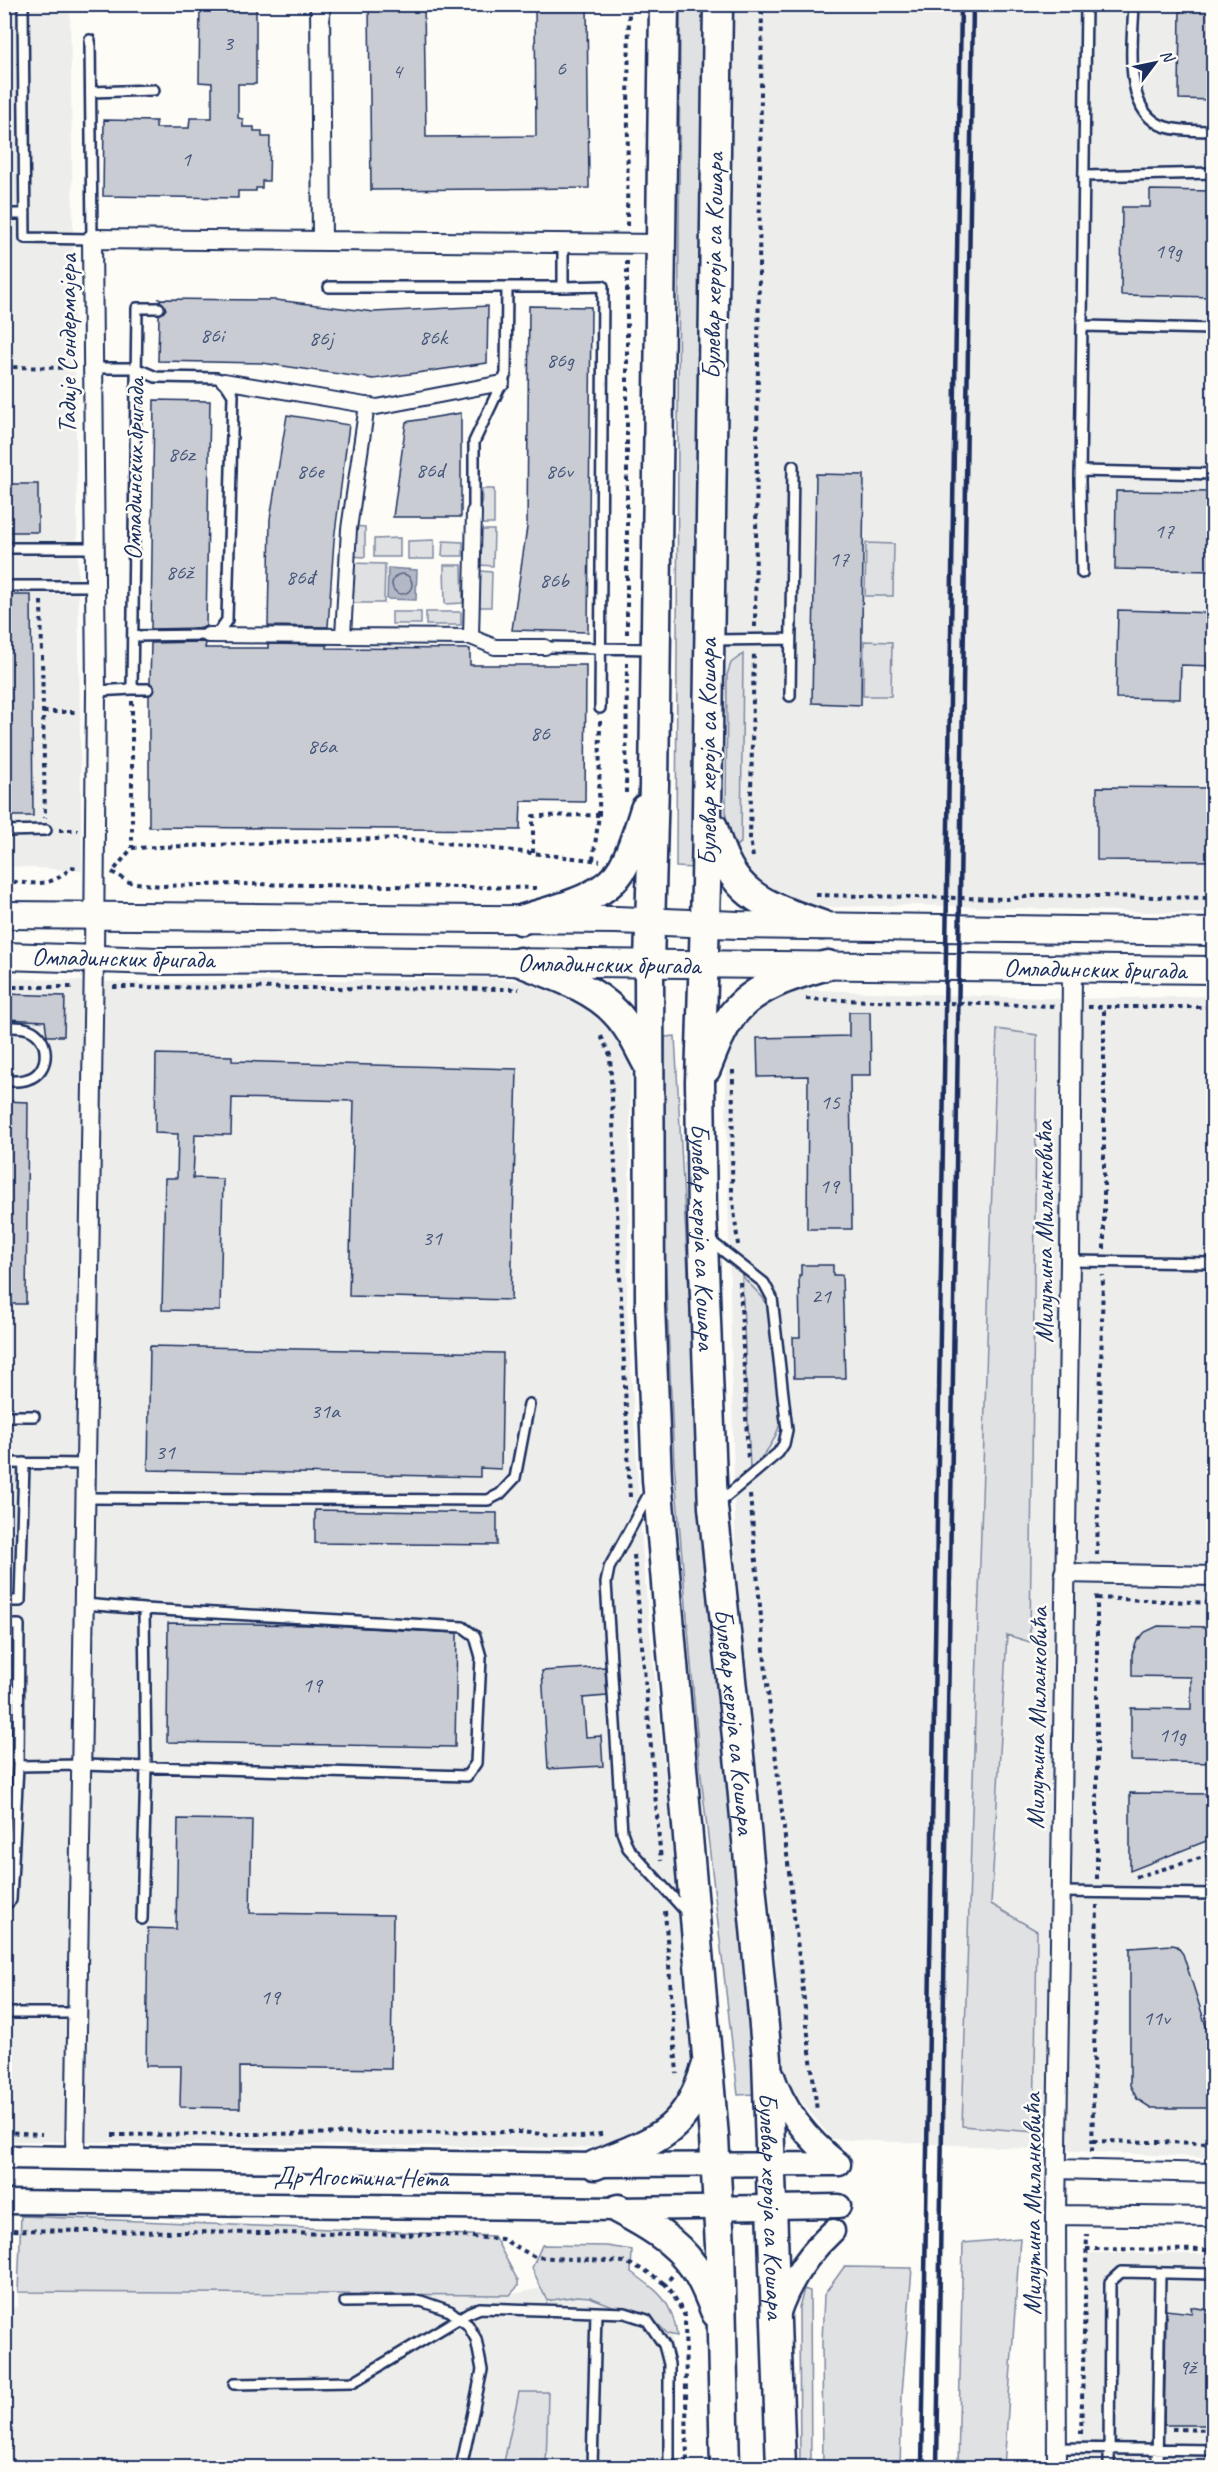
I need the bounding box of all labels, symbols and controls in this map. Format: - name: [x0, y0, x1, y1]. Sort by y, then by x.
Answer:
- house number: 3: [223, 29, 235, 57]
- north arrow: [1125, 33, 1185, 93]
- text: N: [1156, 46, 1180, 68]
- house number: 6: [556, 54, 567, 82]
- house number: 4: [392, 57, 404, 85]
- house number: 1: [181, 145, 192, 173]
- street label: Булевар хероја са Кошара: [695, 151, 732, 380]
- house number: 19g: [1154, 237, 1183, 265]
- street label: Тадије Сондермајера: [51, 253, 84, 434]
- house number: 86i: [200, 321, 227, 349]
- house number: 86k: [419, 323, 449, 351]
- house number: 86j: [309, 324, 336, 352]
- house number: 86g: [546, 346, 575, 374]
- street label: Омладинских бригада: [116, 375, 152, 561]
- house number: 86z: [168, 440, 197, 468]
- house number: 86d: [416, 456, 448, 484]
- house number: 86e: [297, 457, 325, 485]
- house number: 86v: [545, 457, 575, 485]
- house number: 17: [1154, 517, 1175, 545]
- house number: 17: [829, 545, 850, 573]
- house number: 86ž: [166, 558, 195, 586]
- house number: 86đ: [286, 563, 319, 591]
- house number: 86b: [539, 566, 570, 594]
- street label: Булевар хероја са Кошара: [691, 637, 724, 865]
- house number: 86: [530, 719, 551, 747]
- house number: 86a: [307, 732, 338, 760]
- street label: Омладинских бригада: [31, 940, 217, 976]
- street label: Омладинских бригада: [517, 946, 703, 982]
- street label: Омладинских бригада: [1003, 951, 1189, 987]
- house number: 15: [820, 1088, 841, 1116]
- street label: Милутина Миланковића: [1028, 1119, 1061, 1343]
- street label: Булевар хероја са Кошара: [684, 1123, 724, 1352]
- house number: 19: [819, 1172, 841, 1200]
- house number: 31: [422, 1224, 443, 1252]
- house number: 21: [811, 1282, 832, 1310]
- house number: 31a: [310, 1397, 341, 1425]
- house number: 31: [155, 1438, 176, 1466]
- street label: Милутина Миланковића: [1019, 1605, 1055, 1829]
- street label: Булевар хероја са Кошара: [707, 1607, 763, 1837]
- house number: 19: [302, 1671, 324, 1699]
- house number: 11g: [1158, 1721, 1187, 1749]
- house number: 19: [260, 1983, 282, 2011]
- house number: 11v: [1142, 2004, 1172, 2032]
- street label: Милутина Миланковића: [1016, 2091, 1049, 2315]
- street label: Булевар хероја са Кошара: [752, 2092, 792, 2321]
- street label: Др Агостина Нета: [274, 2159, 450, 2195]
- house number: 9ž: [1179, 2353, 1198, 2381]

